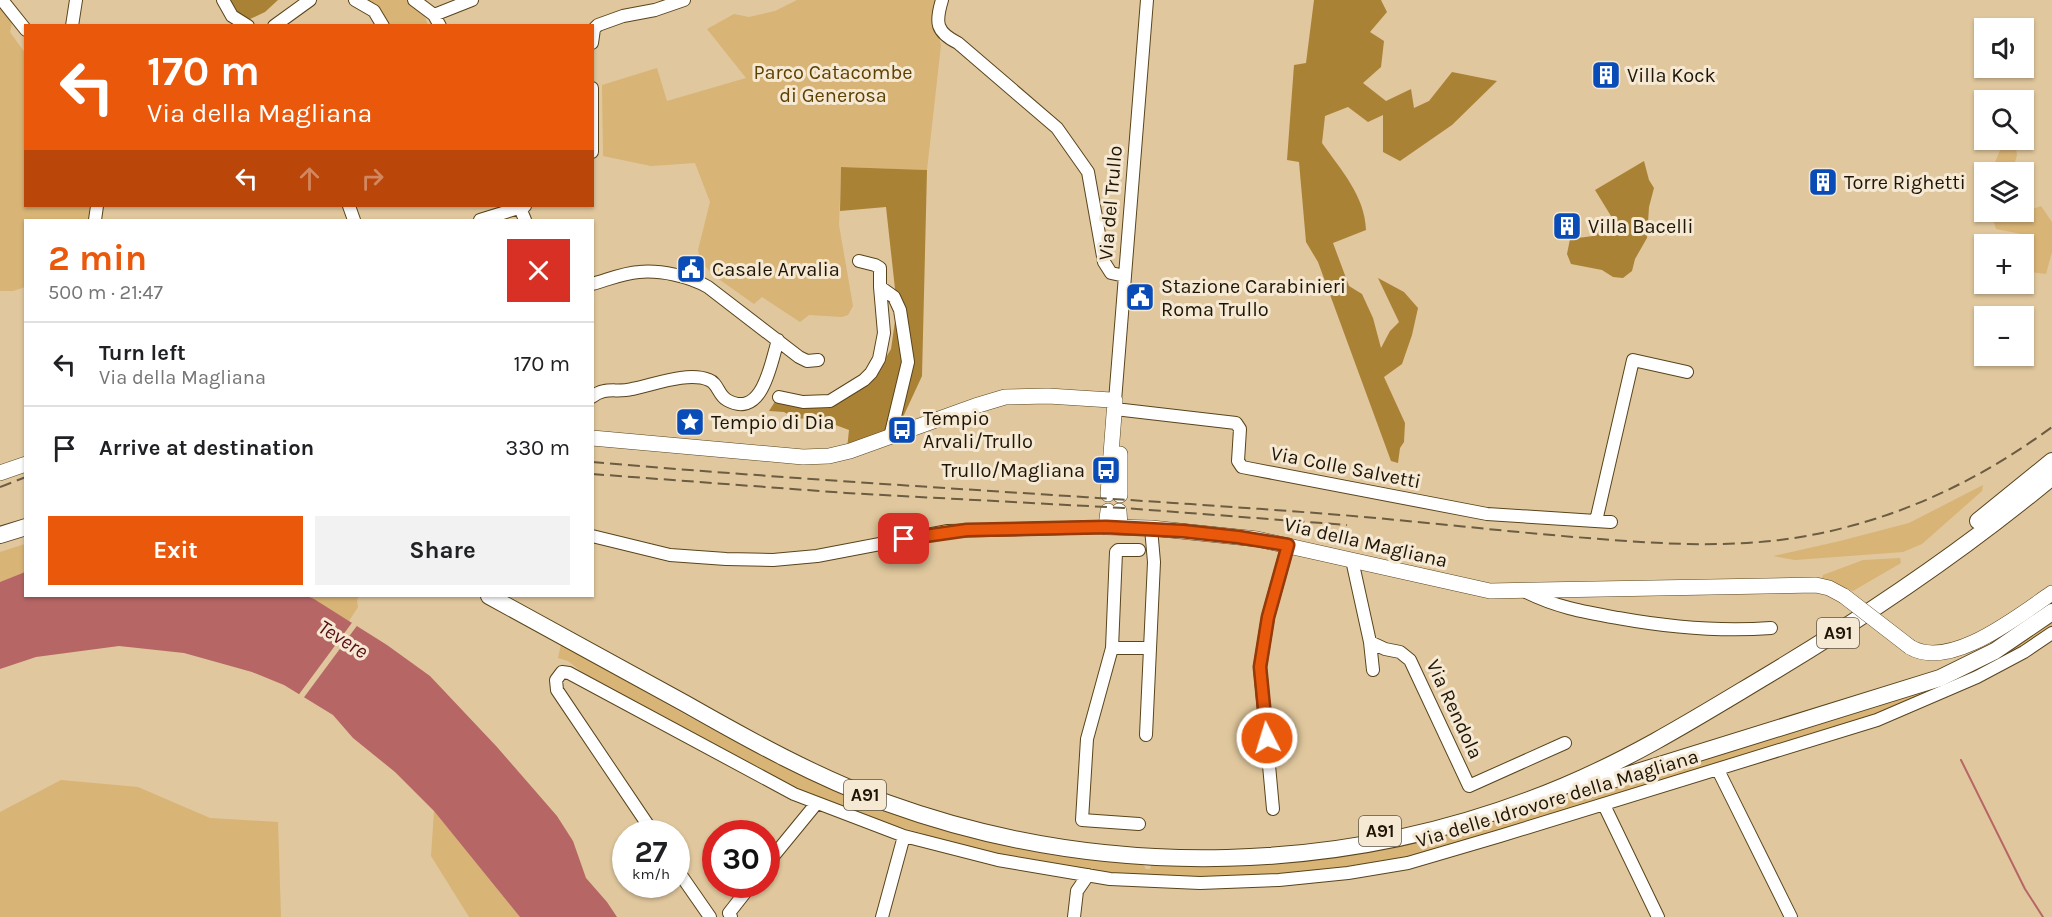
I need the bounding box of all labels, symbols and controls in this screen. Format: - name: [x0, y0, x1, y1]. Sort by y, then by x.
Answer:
- map controls: [1974, 18, 2034, 366]
- button: sound: [1974, 18, 2034, 78]
- text: 170 m: [147, 46, 260, 96]
- icon: left: [48, 48, 126, 126]
- building icon: Villa Kock: [1590, 59, 1622, 91]
- park label: Parco Catacombe di Generosa: [753, 61, 913, 107]
- place label: Villa Kock: [1627, 64, 1716, 87]
- button: search: [1974, 90, 2034, 150]
- text: Via della Magliana: [147, 97, 372, 129]
- street label: Via del Trullo: [1094, 145, 1127, 262]
- icon: left: [230, 162, 263, 195]
- icon: ahead: [293, 162, 326, 195]
- icon: right: [356, 162, 389, 195]
- button: layers: [1974, 162, 2034, 222]
- building icon: Torre Righetti: [1807, 166, 1839, 198]
- place label: Torre Righetti: [1844, 171, 1966, 194]
- building icon: Villa Bacelli: [1551, 210, 1583, 242]
- place label: Villa Bacelli: [1588, 215, 1693, 238]
- button: +: [1974, 234, 2034, 294]
- text: 2 min: [48, 237, 147, 279]
- button: close: [507, 239, 570, 302]
- public building icon: Casale Arvalia: [675, 253, 707, 285]
- place label: Casale Arvalia: [712, 258, 840, 281]
- place label: Stazione Carabinieri Roma Trullo: [1161, 275, 1346, 321]
- text: 500 m · 21:47: [48, 281, 163, 304]
- public building icon: Stazione Carabinieri Roma Trullo: [1124, 281, 1156, 313]
- button: −: [1974, 306, 2034, 366]
- text: Turn left: [99, 340, 186, 366]
- icon: left: [48, 348, 81, 381]
- text: 170 m: [514, 351, 570, 377]
- text: Via della Magliana: [99, 366, 266, 389]
- place icon: Tempio di Dia: [674, 406, 706, 438]
- place label: Tempio Arvali/Trullo: [923, 407, 1033, 453]
- place label: Tempio di Dia: [711, 411, 835, 434]
- bus stop icon: Tempio Arvali/Trullo: [886, 414, 918, 446]
- icon: arrive: [48, 432, 81, 465]
- text: Arrive at destination: [99, 435, 314, 461]
- text: 330 m: [505, 435, 570, 461]
- street label: Via Colle Salvetti: [1269, 442, 1423, 493]
- bus stop icon: Trullo/Magliana: [1090, 454, 1122, 486]
- place label: Trullo/Magliana: [941, 459, 1085, 482]
- pin: [878, 513, 929, 564]
- street label: Via della Magliana: [1282, 513, 1450, 572]
- button: Exit: [48, 516, 303, 585]
- button: Share: [315, 516, 570, 585]
- icon: arrive: [887, 522, 920, 555]
- water label: Tevere: [314, 615, 372, 664]
- road number: A91: [1817, 618, 1859, 648]
- street label: Via Rendola: [1422, 656, 1488, 763]
- position arrow: [1235, 706, 1299, 770]
- street label: Via delle Idrovore della Magliana: [1413, 744, 1701, 852]
- road number: A91: [844, 780, 886, 810]
- road number: A91: [1359, 816, 1401, 846]
- speed limit sign: 30: [702, 820, 780, 898]
- text: 27: [634, 834, 668, 870]
- text: km/h: [632, 865, 670, 883]

